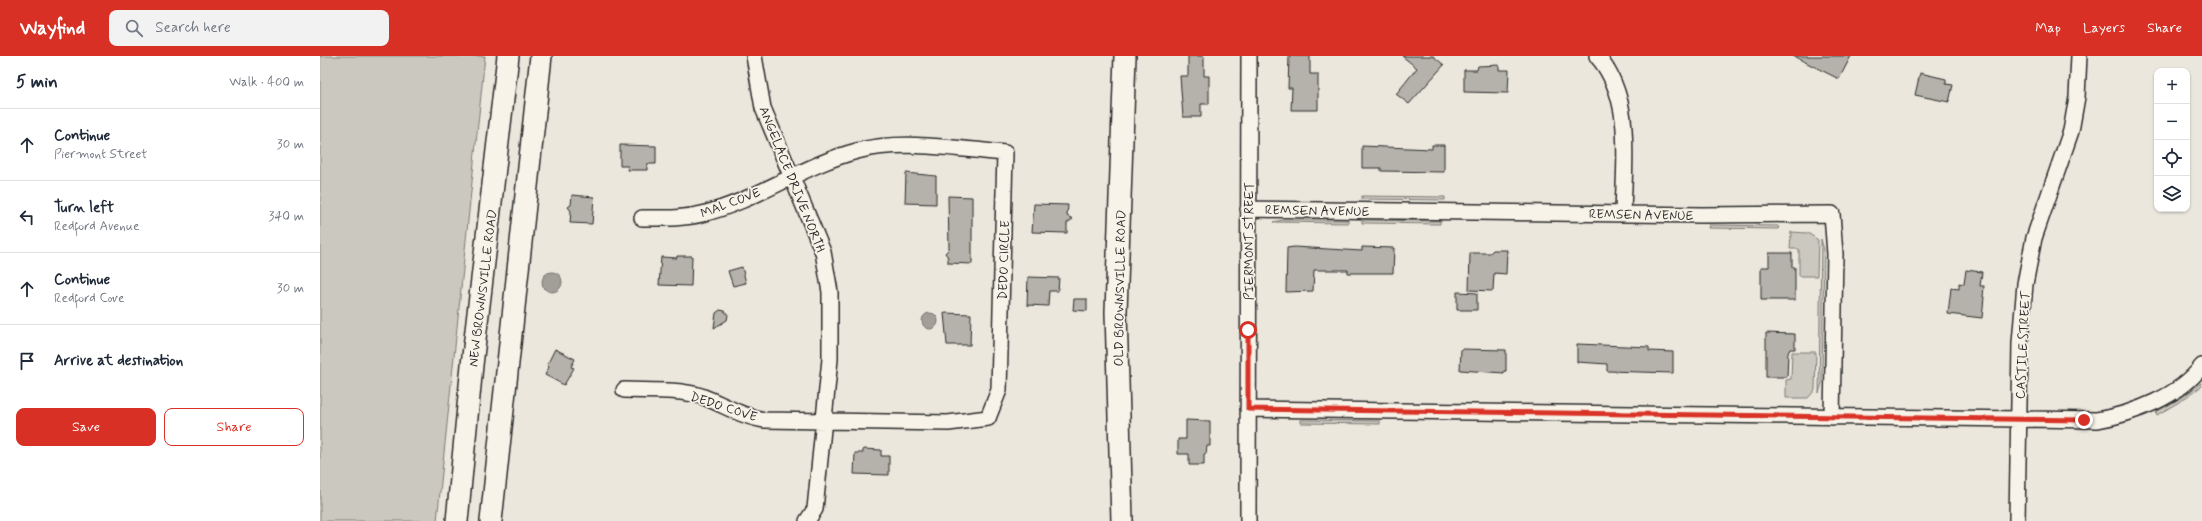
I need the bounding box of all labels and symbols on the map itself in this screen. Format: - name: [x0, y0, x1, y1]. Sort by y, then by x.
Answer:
- street label: ANGELACE DRIVE NORTH: [755, 104, 829, 255]
- street label: PIERMONT STREET: [1241, 182, 1258, 300]
- street label: MAL COVE: [698, 184, 763, 223]
- street label: REMSEN AVENUE: [1265, 202, 1370, 221]
- street label: REMSEN AVENUE: [1589, 206, 1694, 225]
- street label: NEW BROWNSVILLE ROAD: [465, 208, 502, 368]
- street label: OLD BROWNSVILLE ROAD: [1111, 210, 1130, 367]
- street label: DEDO CIRCLE: [995, 219, 1014, 300]
- street label: CASTILE STREET: [2012, 290, 2035, 399]
- route start: [1239, 321, 1257, 339]
- street label: DEDO COVE: [688, 389, 760, 426]
- route end: [2075, 411, 2093, 429]

